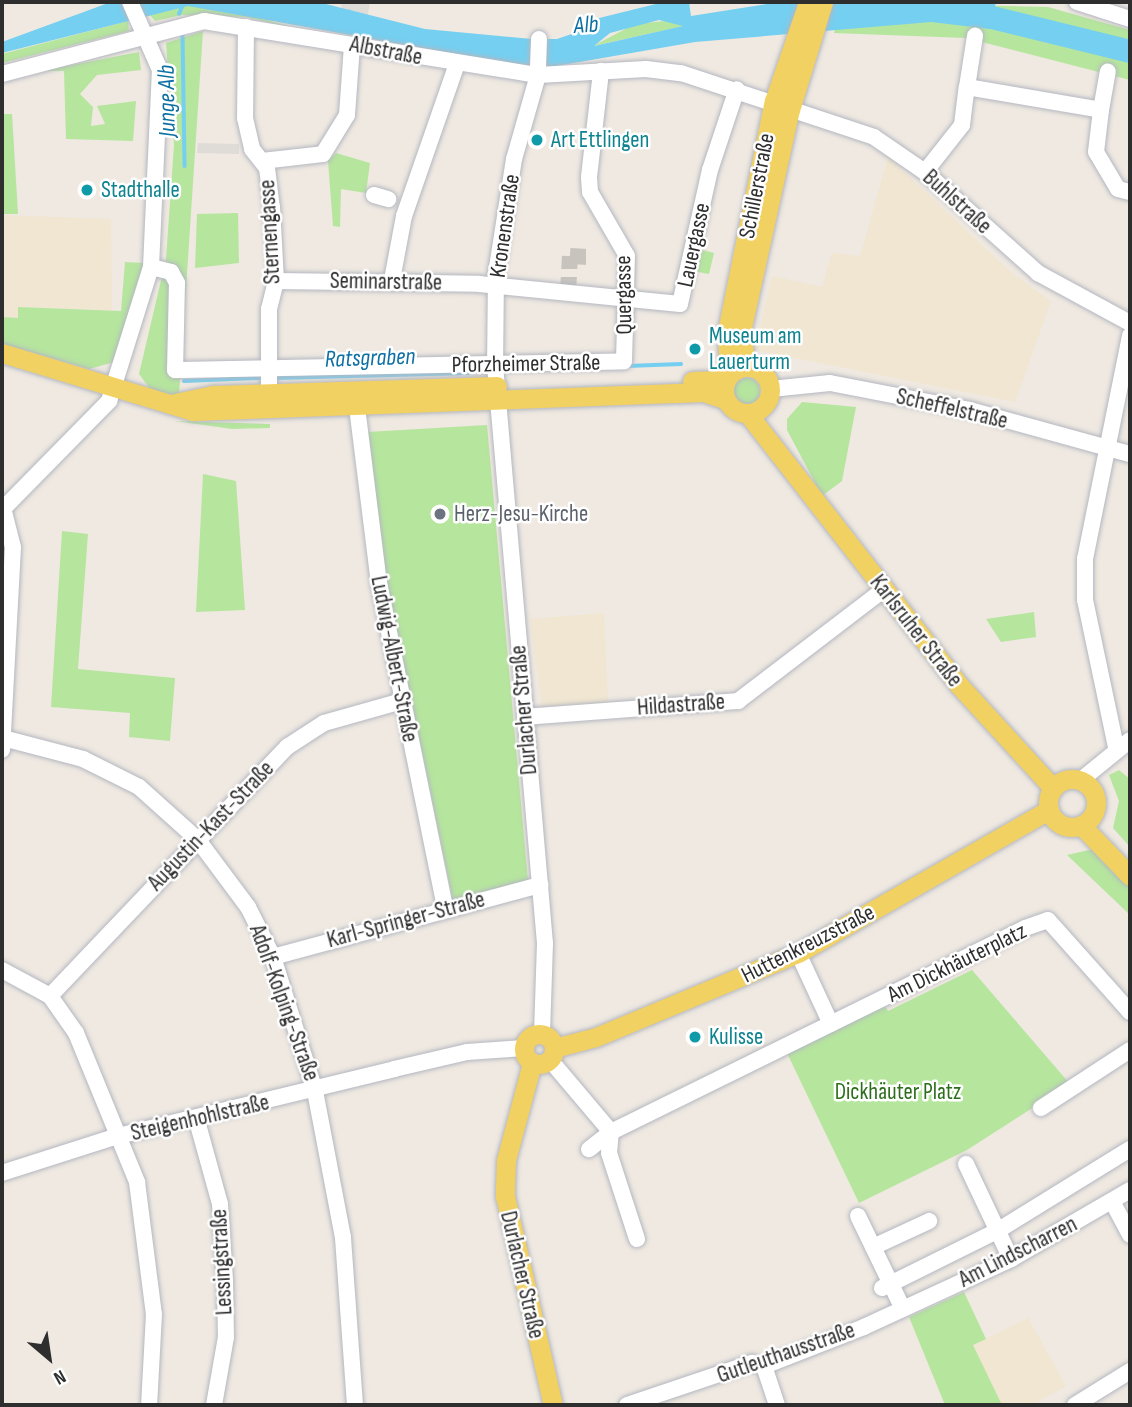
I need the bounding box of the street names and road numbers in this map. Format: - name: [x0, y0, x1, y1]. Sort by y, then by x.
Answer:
- street label: Albstraße: [347, 30, 425, 72]
- street label: Schillerstraße: [733, 131, 781, 241]
- street label: Buhlstraße: [917, 164, 997, 240]
- street label: Kronenstraße: [484, 172, 526, 280]
- street label: Sternengasse: [253, 179, 287, 285]
- street label: Lauergasse: [672, 200, 716, 290]
- street label: Quergasse: [610, 255, 638, 335]
- street label: Seminarstraße: [330, 267, 442, 297]
- street label: Pforzheimer Straße: [451, 349, 601, 379]
- street label: Scheffelstraße: [894, 383, 1010, 435]
- street label: Karlsruher Straße: [864, 569, 968, 693]
- street label: Ludwig-Albert-Straße: [364, 574, 424, 744]
- street label: Durlacher Straße: [505, 644, 543, 776]
- street label: Hildastraße: [636, 688, 726, 722]
- street label: Augustin-Kast-Straße: [142, 755, 280, 897]
- street label: Karl-Springer-Straße: [324, 886, 488, 954]
- street label: Huttenkreuzstraße: [737, 899, 879, 989]
- street label: Am Dickhäuterplatz: [883, 917, 1031, 1009]
- street label: Adolf-Kolping-Straße: [243, 921, 325, 1085]
- street label: Steigenhohlstraße: [128, 1089, 272, 1147]
- street label: Lessingstraße: [205, 1208, 239, 1316]
- street label: Durlacher Straße: [494, 1209, 550, 1341]
- street label: Am Lindscharren: [954, 1210, 1082, 1294]
- street label: Gutleuthausstraße: [713, 1317, 859, 1389]

